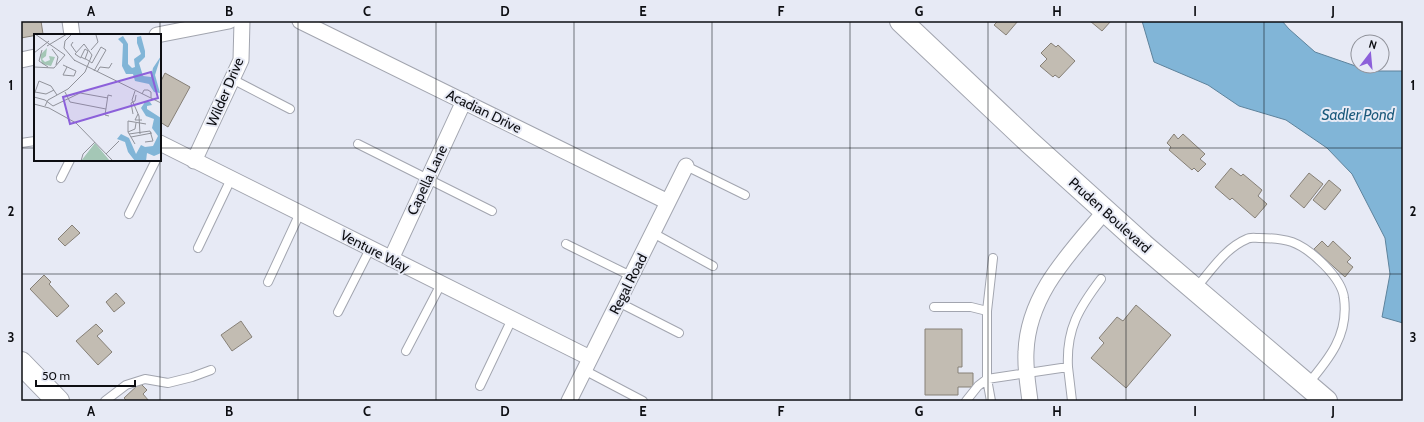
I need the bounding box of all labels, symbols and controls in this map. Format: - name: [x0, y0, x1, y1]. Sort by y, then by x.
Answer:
- text: A: [87, 3, 96, 19]
- text: B: [225, 3, 233, 19]
- text: C: [363, 3, 371, 19]
- text: D: [500, 3, 510, 19]
- text: E: [639, 3, 647, 19]
- text: F: [778, 3, 785, 19]
- text: G: [915, 3, 924, 19]
- text: H: [1052, 3, 1062, 19]
- text: I: [1193, 3, 1197, 19]
- text: J: [1330, 3, 1335, 19]
- inset map: [34, 34, 161, 161]
- north arrow: [1350, 34, 1390, 74]
- text: N: [1367, 37, 1378, 52]
- street label: Wilder Drive: [202, 55, 248, 129]
- text: 1: [9, 77, 13, 93]
- text: 1: [1411, 77, 1415, 93]
- street label: Acadian Drive: [443, 85, 525, 137]
- water label: Sadler Pond: [1321, 106, 1396, 124]
- street label: Capella Lane: [403, 142, 451, 218]
- street label: Pruden Boulevard: [1065, 173, 1155, 257]
- text: 2: [8, 203, 15, 219]
- text: 2: [1410, 203, 1417, 219]
- street label: Venture Way: [337, 226, 413, 276]
- street label: Regal Road: [605, 251, 651, 317]
- text: 3: [7, 329, 15, 345]
- text: 3: [1409, 329, 1417, 345]
- scale bar: [36, 362, 135, 388]
- text: 50 m: [42, 368, 70, 383]
- text: A: [87, 403, 96, 419]
- text: B: [225, 403, 233, 419]
- text: C: [363, 403, 371, 419]
- text: D: [500, 403, 510, 419]
- text: E: [639, 403, 647, 419]
- text: F: [778, 403, 785, 419]
- text: G: [915, 403, 924, 419]
- text: H: [1052, 403, 1062, 419]
- text: I: [1193, 403, 1197, 419]
- text: J: [1330, 403, 1335, 419]

